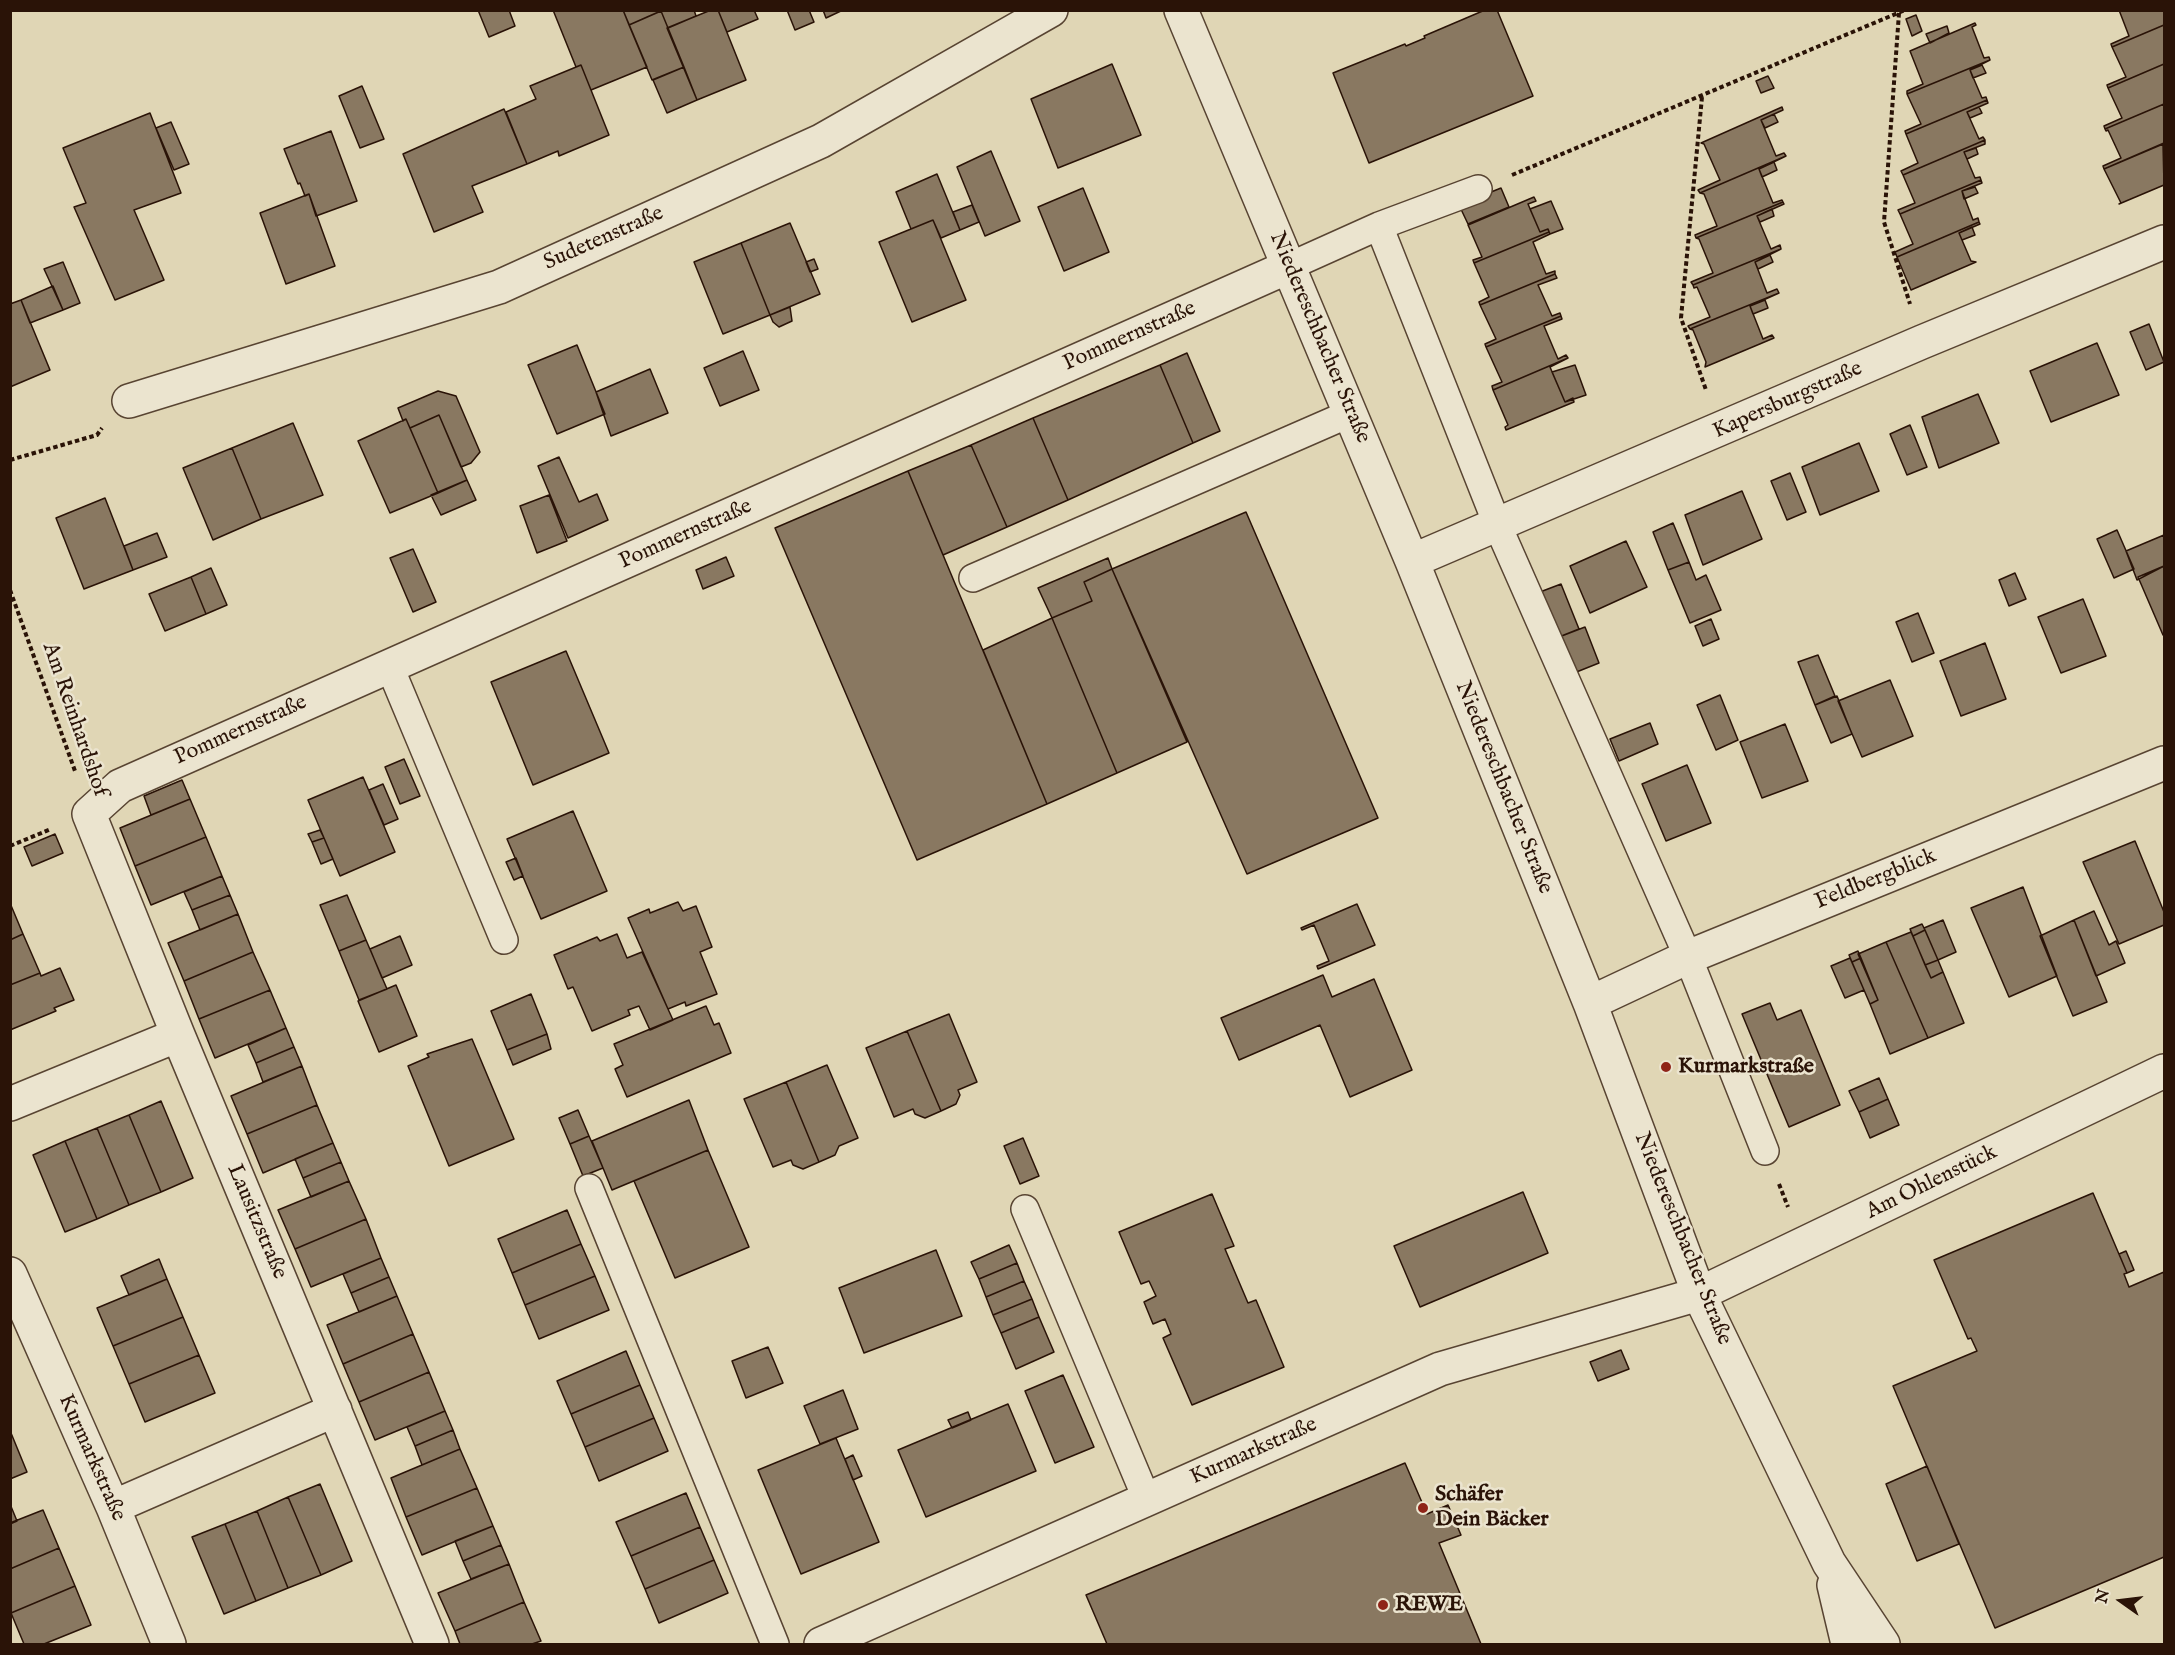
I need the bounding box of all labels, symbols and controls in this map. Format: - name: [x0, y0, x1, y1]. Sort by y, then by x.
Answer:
- street label: Sudetenstraße: [540, 201, 668, 277]
- street label: Niedereschbacher Straße: [1263, 228, 1375, 448]
- street label: Pommernstraße: [1060, 296, 1200, 378]
- street label: Kapersburgstraße: [1709, 356, 1867, 446]
- street label: Pommernstraße: [616, 494, 756, 576]
- street label: Am Reinhardshof: [35, 640, 113, 800]
- street label: Niedereschbacher Straße: [1448, 678, 1558, 898]
- street label: Pommernstraße: [171, 690, 311, 772]
- street label: Feldbergblick: [1812, 844, 1940, 916]
- place label: Kurmarkstraße: [1678, 1054, 1814, 1080]
- marker: Kurmarkstraße: [1659, 1060, 1673, 1074]
- street label: Niedereschbacher Straße: [1627, 1129, 1737, 1349]
- street label: Am Ohlenstück: [1862, 1140, 2002, 1226]
- street label: Lausitzstraße: [220, 1161, 292, 1283]
- street label: Kurmarkstraße: [51, 1391, 131, 1525]
- street label: Kurmarkstraße: [1187, 1412, 1321, 1492]
- place label: Schäfer Dein Bäcker: [1435, 1482, 1548, 1534]
- marker: Schäfer Dein Bäcker: [1416, 1501, 1430, 1515]
- north arrow: [2091, 1571, 2151, 1631]
- text: N: [2092, 1588, 2115, 1606]
- place label: REWE: [1395, 1592, 1463, 1618]
- marker: REWE: [1376, 1598, 1390, 1612]

